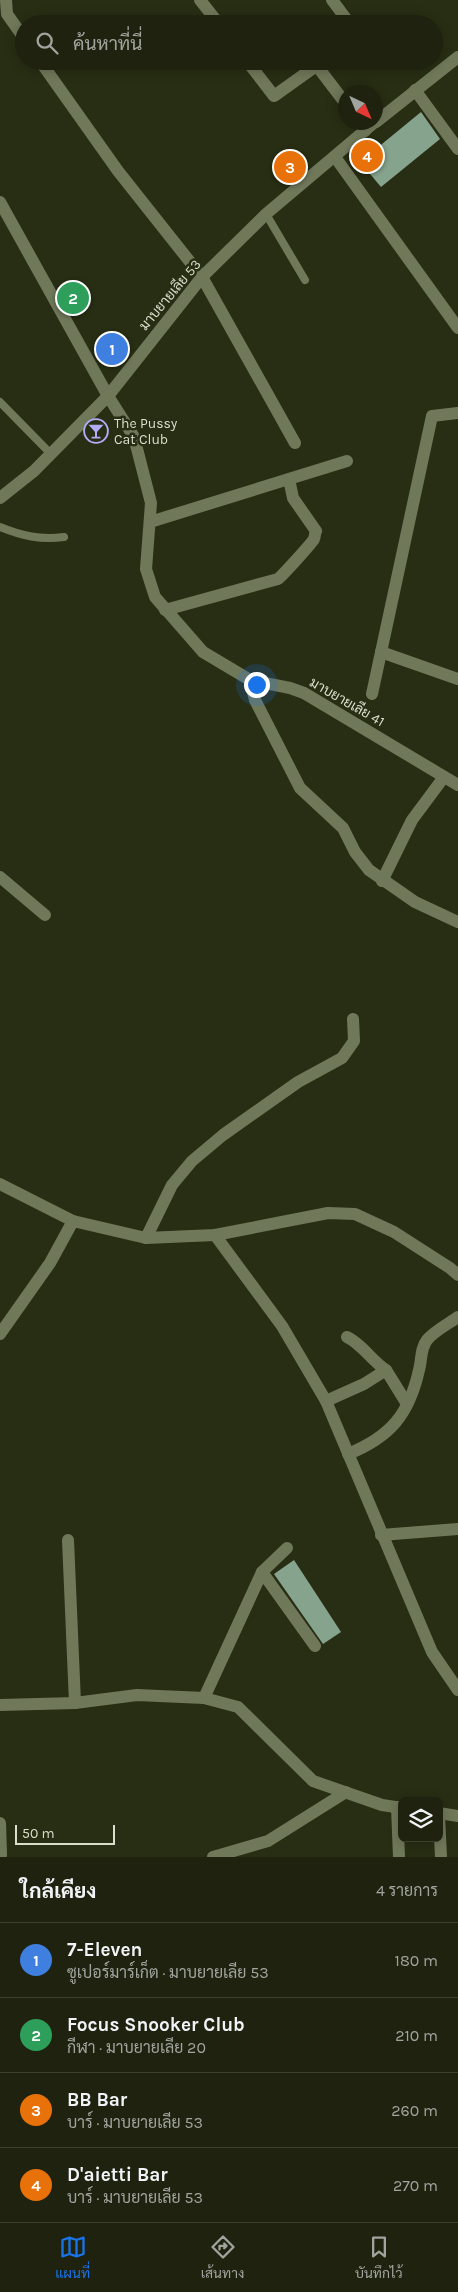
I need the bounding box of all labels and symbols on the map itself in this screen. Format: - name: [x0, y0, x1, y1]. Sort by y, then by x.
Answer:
- north arrow: [338, 85, 383, 130]
- pin: 4: [351, 137, 383, 175]
- pin: 3: [274, 148, 306, 186]
- street label: มาบยายเลีย 53: [135, 255, 205, 334]
- pin: 2: [57, 279, 89, 317]
- pin: 1: [96, 330, 128, 368]
- place label: The Pussy Cat Club: [114, 415, 178, 448]
- bar icon: The Pussy Cat Club: [83, 418, 109, 444]
- your location: [244, 672, 270, 698]
- street label: มาบยายเลีย 41: [307, 673, 388, 730]
- scale bar: [15, 1822, 115, 1845]

